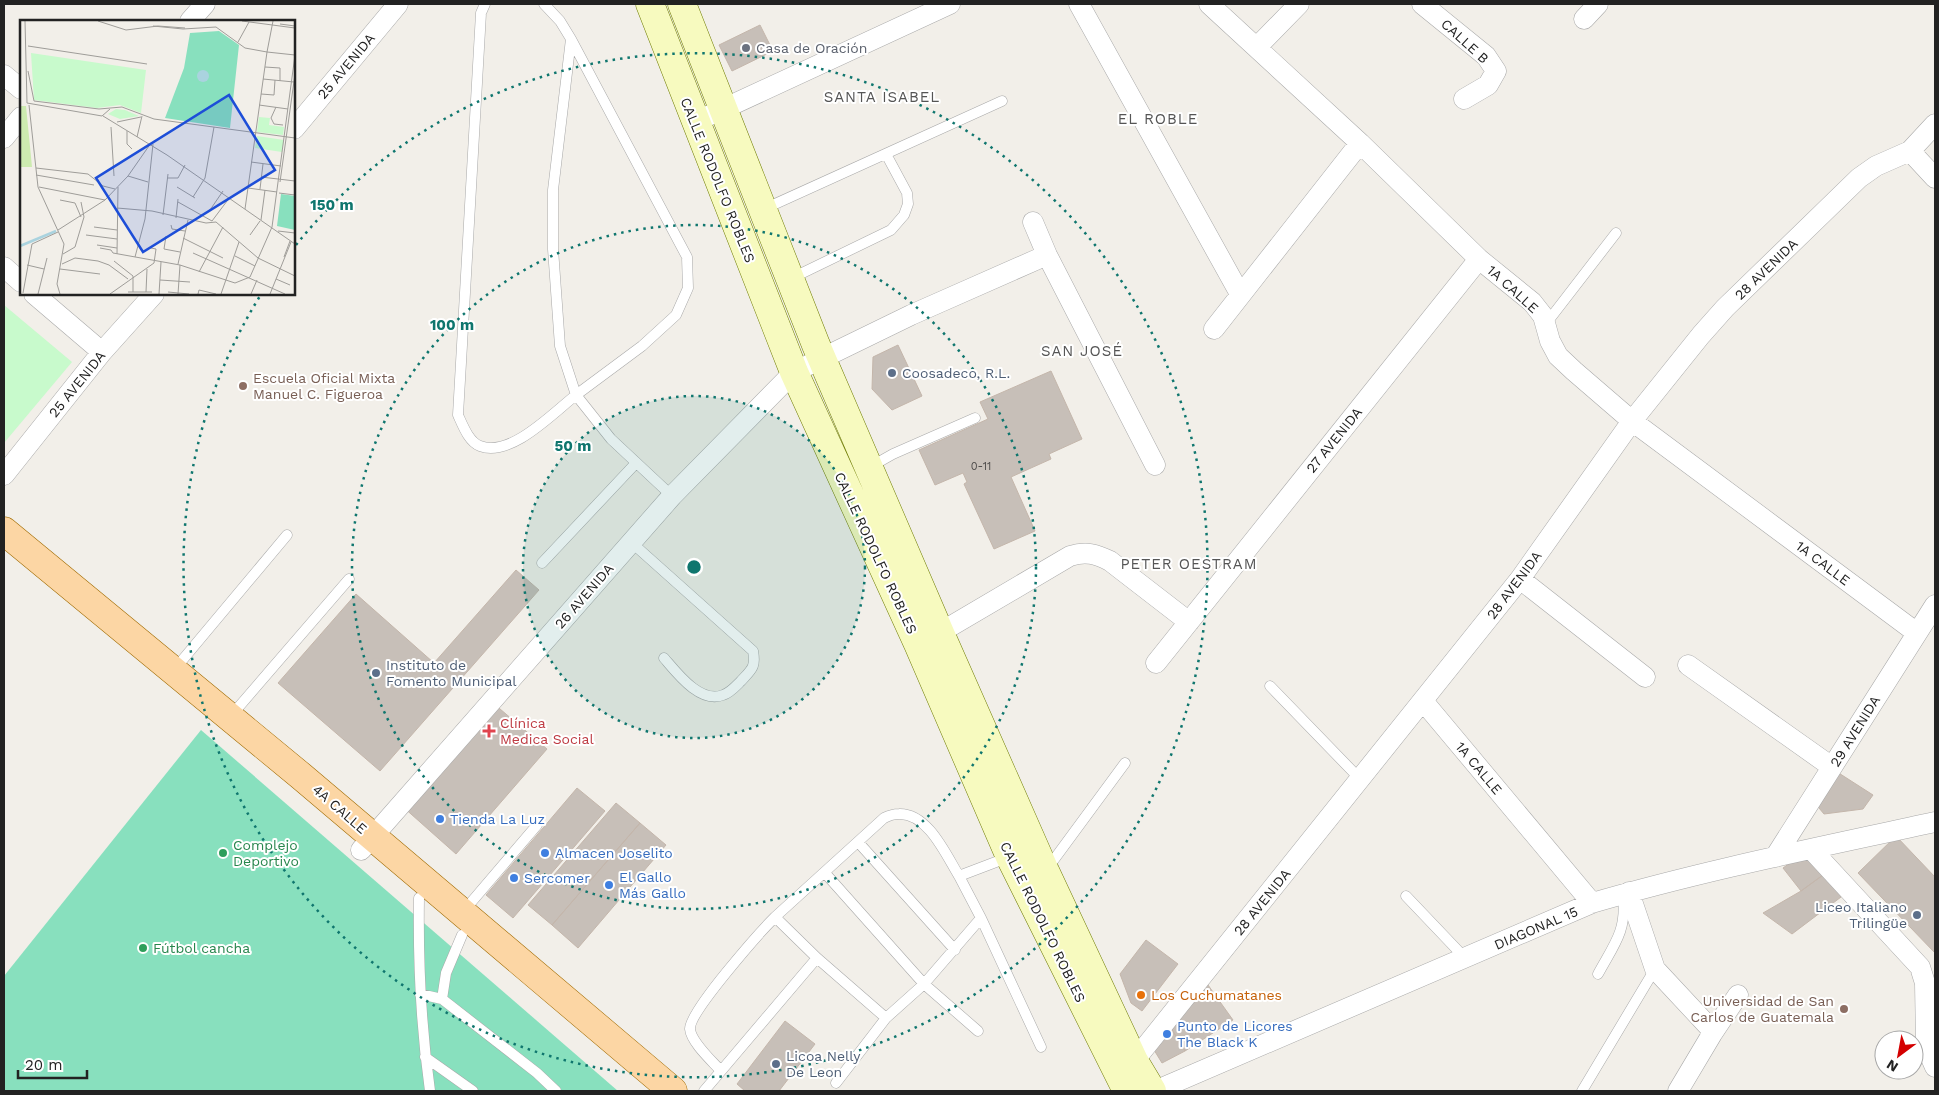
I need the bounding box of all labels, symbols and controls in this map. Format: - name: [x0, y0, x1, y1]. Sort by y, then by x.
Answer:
- street label: CALLE B: [1438, 16, 1492, 66]
- inset map: [20, 20, 295, 295]
- street label: 25 AVENIDA: [314, 30, 378, 102]
- place label: Casa de Oración: [756, 40, 867, 56]
- marker: Casa de Oración: [740, 42, 752, 54]
- district label: SANTA ISABEL: [824, 88, 940, 106]
- street label: CALLE RODOLFO ROBLES: [677, 95, 759, 265]
- district label: EL ROBLE: [1118, 110, 1198, 128]
- text: 150 m: [310, 196, 354, 214]
- street label: 28 AVENIDA: [1731, 235, 1801, 303]
- street label: 1A CALLE: [1484, 262, 1542, 316]
- text: 100 m: [430, 316, 474, 334]
- district label: SAN JOSÉ: [1041, 342, 1123, 360]
- street label: 25 AVENIDA: [45, 348, 109, 420]
- place label: Coosadeco, R.L.: [902, 365, 1010, 381]
- marker: Coosadeco, R.L.: [886, 367, 898, 379]
- place label: Escuela Oficial Mixta Manuel C. Figueroa: [253, 370, 395, 402]
- marker: Escuela Oficial Mixta Manuel C. Figueroa: [237, 380, 249, 392]
- street label: 27 AVENIDA: [1303, 404, 1365, 476]
- text: 50 m: [555, 437, 591, 455]
- house number: 0-11: [971, 460, 991, 473]
- street label: CALLE RODOLFO ROBLES: [831, 470, 921, 636]
- street label: 1A CALLE: [1793, 538, 1853, 589]
- street label: 28 AVENIDA: [1483, 548, 1545, 622]
- district label: PETER OESTRAM: [1120, 555, 1258, 573]
- centre of rings: [685, 558, 703, 576]
- street label: 26 AVENIDA: [551, 560, 617, 632]
- place label: Instituto de Fomento Municipal: [386, 657, 517, 689]
- marker: Instituto de Fomento Municipal: [370, 667, 382, 679]
- street label: 29 AVENIDA: [1827, 692, 1883, 770]
- place label: Clínica Medica Social: [500, 715, 595, 747]
- marker: Clínica Medica Social: [482, 724, 496, 738]
- street label: 1A CALLE: [1452, 739, 1506, 797]
- street label: 4A CALLE: [310, 781, 370, 837]
- place label: Tienda La Luz: [450, 811, 545, 827]
- marker: Tienda La Luz: [434, 813, 446, 825]
- place label: Complejo Deportivo: [233, 837, 299, 869]
- street label: CALLE RODOLFO ROBLES: [997, 839, 1089, 1005]
- place label: Almacen Joselito: [555, 845, 673, 861]
- marker: Complejo Deportivo: [217, 847, 229, 859]
- marker: Almacen Joselito: [539, 847, 551, 859]
- street label: 28 AVENIDA: [1230, 866, 1294, 938]
- place label: El Gallo Más Gallo: [619, 869, 686, 901]
- place label: Sercomer: [524, 870, 590, 886]
- marker: Sercomer: [508, 872, 520, 884]
- marker: El Gallo Más Gallo: [603, 879, 615, 891]
- place label: Liceo Italiano Trilingüe: [1815, 899, 1907, 931]
- street label: DIAGONAL 15: [1492, 903, 1580, 953]
- marker: Liceo Italiano Trilingüe: [1911, 909, 1923, 921]
- place label: Fútbol cancha: [153, 940, 250, 956]
- marker: Fútbol cancha: [137, 942, 149, 954]
- place label: Los Cuchumatanes: [1151, 987, 1282, 1003]
- marker: Los Cuchumatanes: [1135, 989, 1147, 1001]
- place label: Universidad de San Carlos de Guatemala: [1690, 993, 1834, 1025]
- marker: Universidad de San Carlos de Guatemala: [1838, 1003, 1850, 1015]
- place label: Punto de Licores The Black K: [1177, 1018, 1293, 1050]
- marker: Punto de Licores The Black K: [1161, 1028, 1173, 1040]
- north arrow: [1874, 1030, 1924, 1080]
- scale bar: [18, 1048, 86, 1080]
- place label: Licoa Nelly De Leon: [786, 1048, 861, 1080]
- text: 20 m: [25, 1056, 63, 1074]
- text: N: [1883, 1056, 1901, 1076]
- marker: Licoa Nelly De Leon: [770, 1058, 782, 1070]

